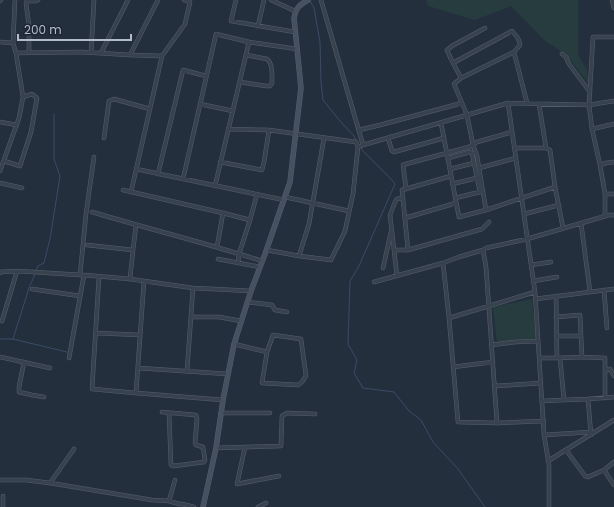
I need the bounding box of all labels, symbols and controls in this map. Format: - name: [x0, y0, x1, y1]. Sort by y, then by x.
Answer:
- scale bar: [18, 16, 131, 42]
- text: 200 m: [24, 21, 62, 38]

